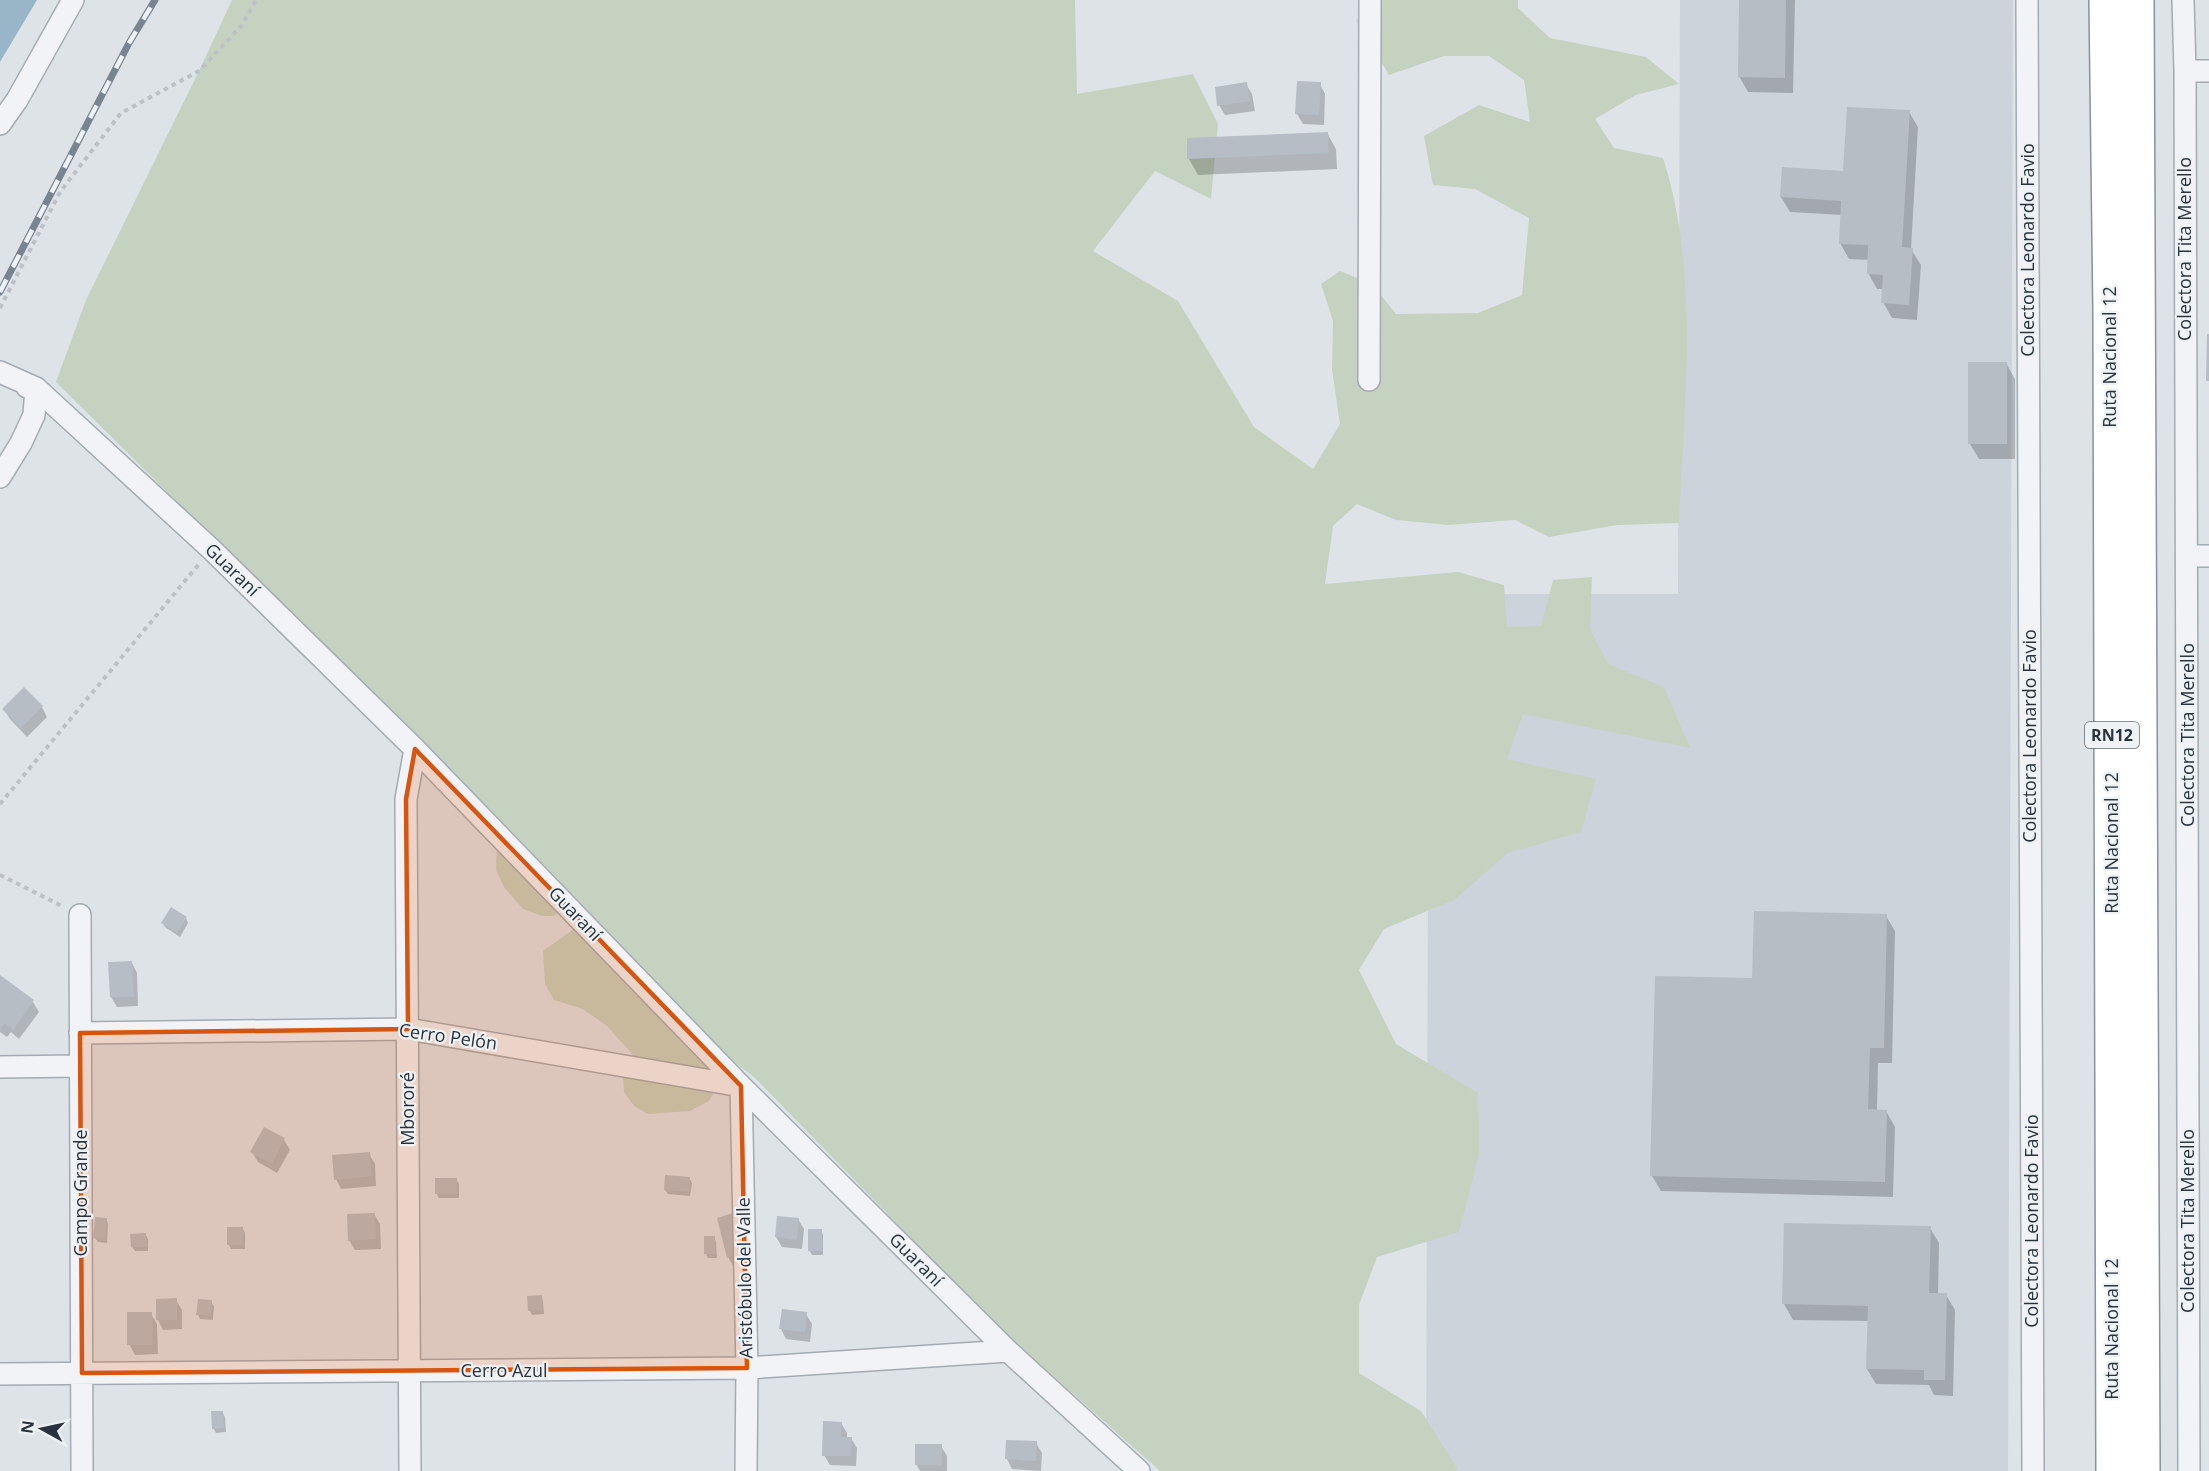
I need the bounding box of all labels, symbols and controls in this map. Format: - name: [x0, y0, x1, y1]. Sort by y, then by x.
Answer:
- street label: Colectora Leonardo Favio: [2015, 143, 2039, 357]
- street label: Colectora Tita Merello: [2172, 157, 2196, 341]
- street label: Ruta Nacional 12: [2097, 286, 2121, 428]
- street label: Guaraní: [200, 537, 265, 602]
- street label: Colectora Leonardo Favio: [2017, 629, 2041, 843]
- street label: Colectora Tita Merello: [2175, 643, 2199, 827]
- road number: RN12: [2085, 722, 2139, 748]
- street label: Ruta Nacional 12: [2099, 772, 2123, 914]
- street label: Guaraní: [544, 881, 608, 946]
- street label: Cerro Pelón: [397, 1017, 499, 1055]
- street label: Mbororé: [395, 1072, 419, 1146]
- street label: Colectora Leonardo Favio: [2019, 1114, 2043, 1328]
- street label: Campo Grande: [68, 1129, 92, 1257]
- street label: Colectora Tita Merello: [2175, 1129, 2199, 1313]
- street label: Aristóbulo del Valle: [731, 1197, 757, 1359]
- street label: Guaraní: [885, 1227, 949, 1292]
- street label: Ruta Nacional 12: [2099, 1258, 2123, 1400]
- street label: Cerro Azul: [460, 1358, 548, 1382]
- north arrow: [12, 1399, 72, 1459]
- text: N: [15, 1419, 39, 1435]

